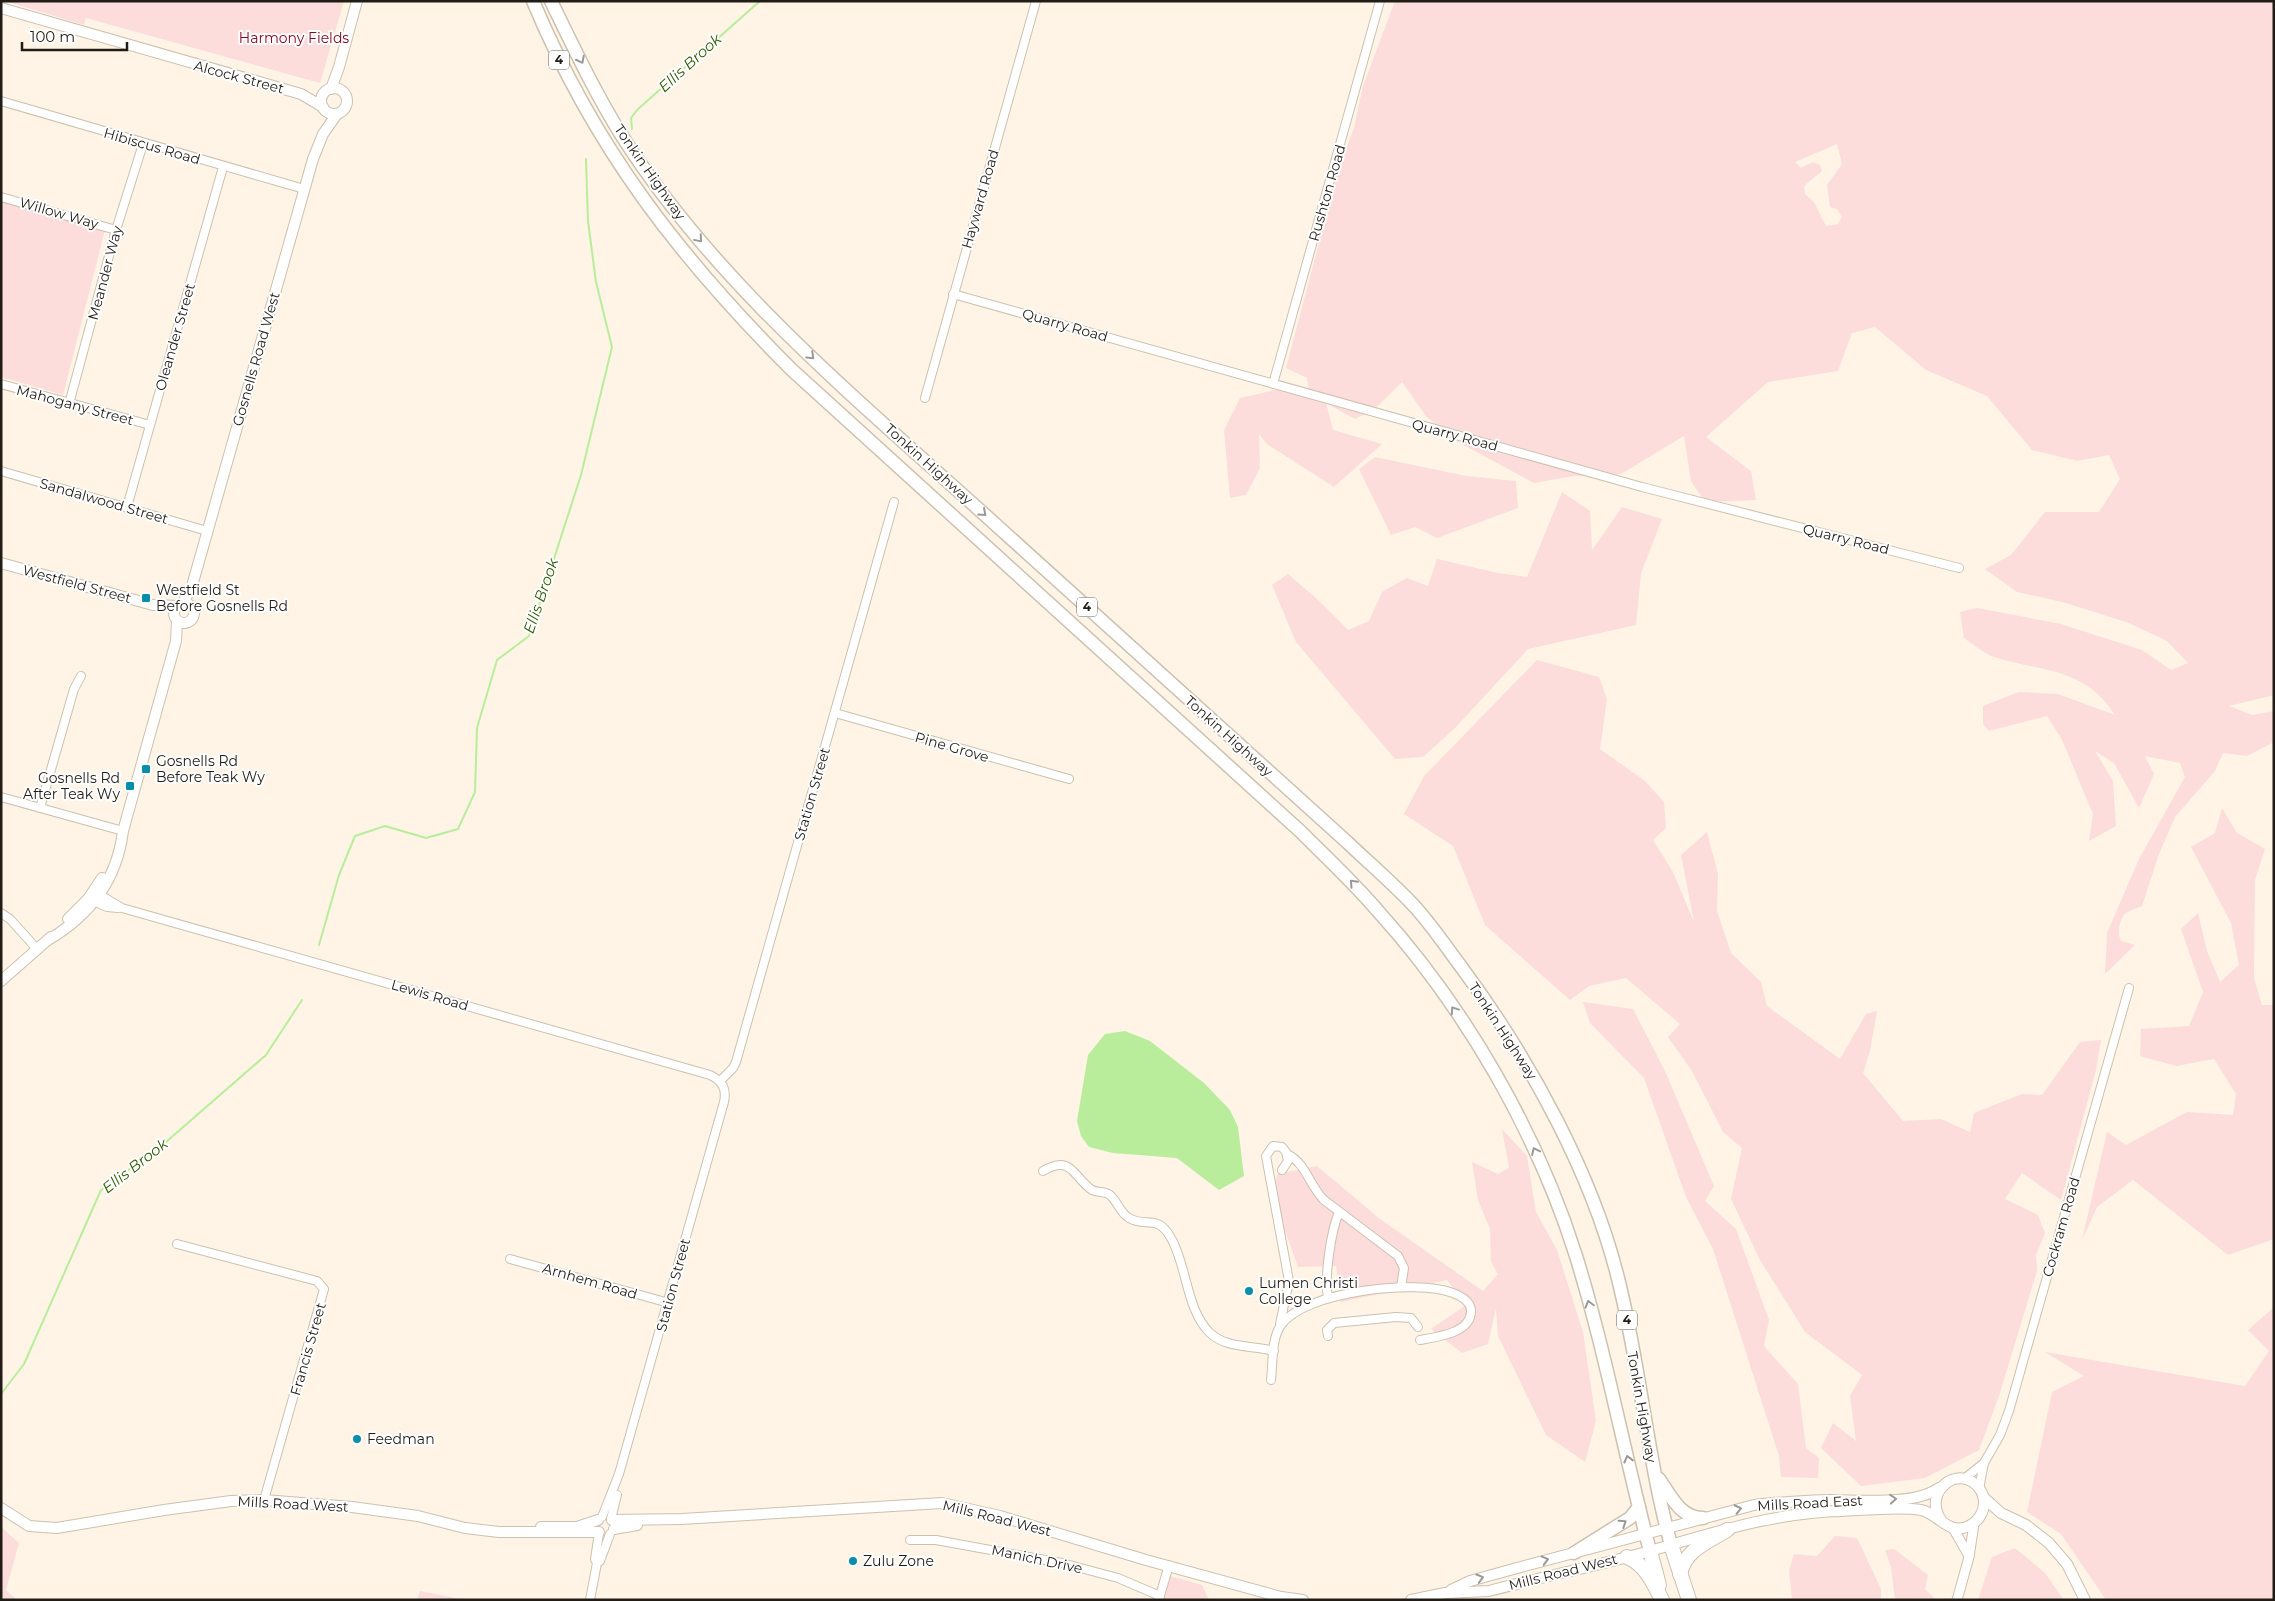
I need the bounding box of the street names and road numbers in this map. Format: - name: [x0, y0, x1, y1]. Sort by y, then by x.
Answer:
- road number: 4: [549, 50, 569, 70]
- street label: Alcock Street: [192, 56, 286, 98]
- street label: Tonkin Highway: [610, 121, 690, 224]
- street label: Hibiscus Road: [102, 124, 202, 168]
- street label: Rushton Road: [1305, 143, 1349, 243]
- street label: Hayward Road: [957, 147, 1003, 251]
- street label: Willow Way: [17, 193, 101, 233]
- street label: Meander Way: [84, 223, 126, 322]
- street label: Oleander Street: [151, 281, 199, 393]
- street label: Gosnells Road West: [228, 290, 284, 428]
- street label: Quarry Road: [1020, 304, 1110, 346]
- street label: Mahogany Street: [14, 381, 136, 429]
- street label: Quarry Road: [1410, 415, 1500, 455]
- street label: Tonkin Highway: [881, 420, 977, 509]
- street label: Sandalwood Street: [38, 474, 171, 528]
- street label: Quarry Road: [1801, 520, 1891, 558]
- street label: Westfield Street: [21, 561, 134, 607]
- road number: 4: [1077, 598, 1097, 616]
- street label: Tonkin Highway: [1181, 692, 1277, 781]
- street label: Pine Grove: [913, 728, 991, 766]
- street label: Station Street: [790, 745, 834, 843]
- street label: Lewis Road: [389, 975, 471, 1015]
- street label: Tonkin Highway: [1465, 979, 1541, 1083]
- street label: Cockram Road: [2038, 1175, 2084, 1279]
- street label: Station Street: [652, 1236, 694, 1334]
- street label: Arnhem Road: [540, 1259, 640, 1303]
- street label: Francis Street: [286, 1300, 330, 1398]
- road number: 4: [1617, 1310, 1637, 1330]
- street label: Tonkin Highway: [1623, 1350, 1661, 1464]
- street label: Mills Road East: [1757, 1491, 1863, 1515]
- street label: Mills Road West: [237, 1492, 349, 1516]
- street label: Mills Road West: [941, 1496, 1053, 1540]
- street label: Manich Drive: [990, 1541, 1084, 1577]
- street label: Mills Road West: [1507, 1550, 1619, 1594]

